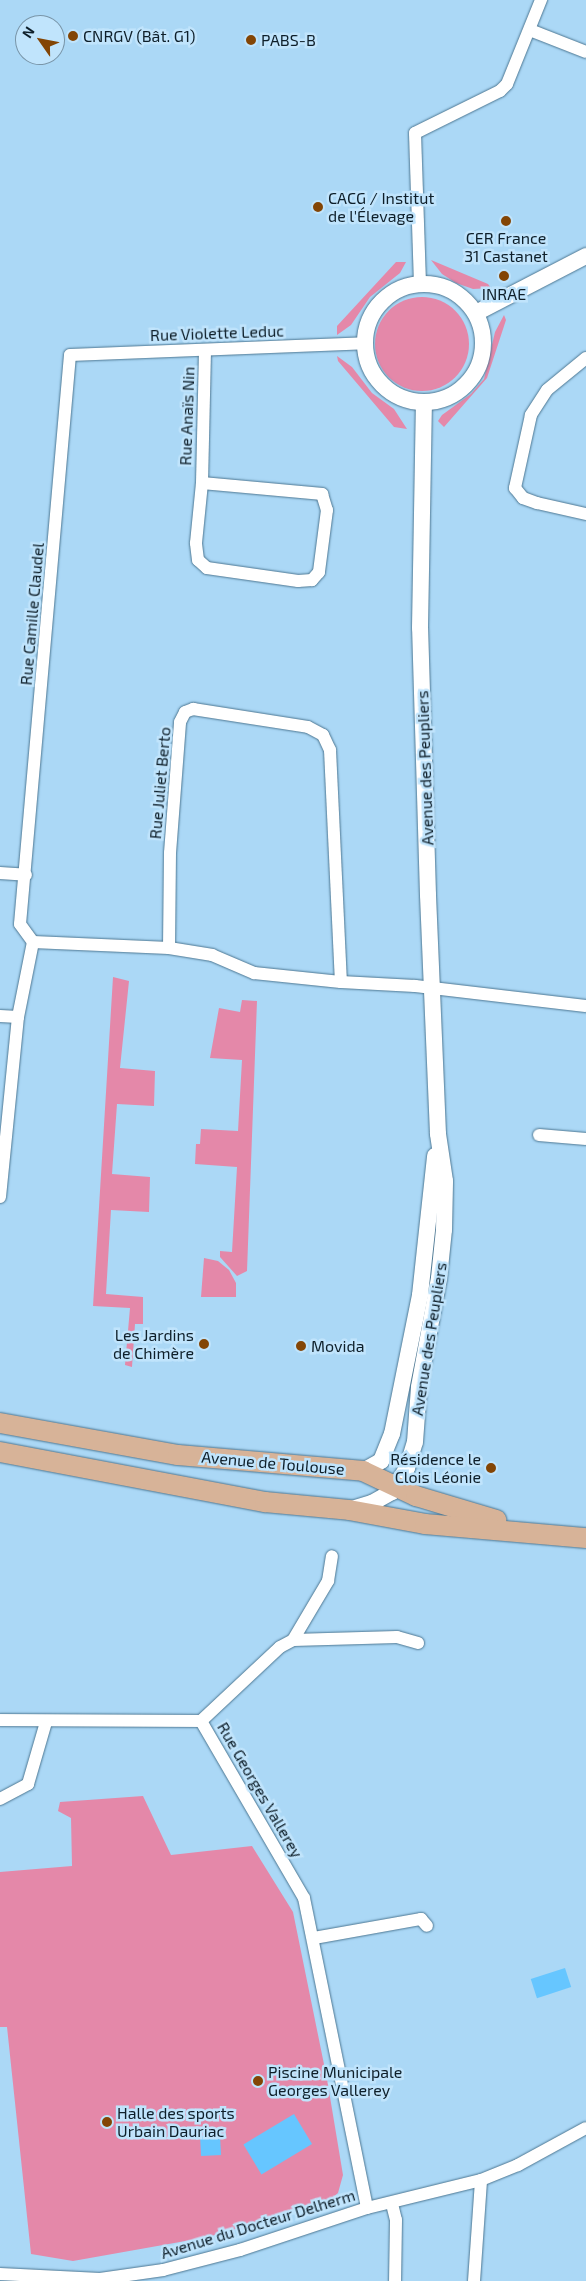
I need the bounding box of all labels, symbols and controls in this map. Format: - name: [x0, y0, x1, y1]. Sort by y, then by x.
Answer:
- north arrow: [15, 15, 65, 65]
- text: N: [18, 23, 38, 41]
- place label: CNRGV (Bât. G1): [83, 26, 196, 46]
- marker: CNRGV (Bât. G1): [67, 30, 79, 42]
- place label: PABS-B: [261, 30, 316, 50]
- marker: PABS-B: [245, 34, 257, 46]
- place label: CACG / Institut de l'Élevage: [328, 188, 434, 226]
- marker: CACG / Institut de l'Élevage: [312, 201, 324, 213]
- marker: CER France 31 Castanet: [500, 215, 512, 227]
- place label: CER France 31 Castanet: [464, 228, 548, 266]
- marker: INRAE: [498, 270, 510, 282]
- place label: INRAE: [482, 284, 526, 304]
- street label: Rue Violette Leduc: [149, 321, 285, 345]
- street label: Rue Anaïs Nin: [176, 366, 198, 466]
- street label: Rue Camille Claudel: [16, 542, 48, 686]
- street label: Avenue des Peupliers: [413, 690, 437, 846]
- street label: Rue Juliet Berto: [146, 726, 174, 840]
- street label: Avenue des Peupliers: [407, 1261, 451, 1417]
- place label: Les Jardins de Chimère: [113, 1325, 194, 1363]
- place label: Movida: [311, 1336, 364, 1356]
- marker: Les Jardins de Chimère: [198, 1338, 210, 1350]
- marker: Movida: [295, 1340, 307, 1352]
- street label: Avenue de Toulouse: [200, 1447, 346, 1479]
- place label: Résidence le Clois Léonie: [390, 1449, 481, 1487]
- marker: Résidence le Clois Léonie: [485, 1462, 497, 1474]
- street label: Rue Georges Vallerey: [213, 1719, 307, 1861]
- place label: Piscine Municipale Georges Vallerey: [268, 2062, 402, 2100]
- marker: Piscine Municipale Georges Vallerey: [252, 2075, 264, 2087]
- place label: Halle des sports Urbain Dauriac: [117, 2103, 235, 2141]
- marker: Halle des sports Urbain Dauriac: [101, 2116, 113, 2128]
- street label: Avenue du Docteur Delherm: [158, 2185, 358, 2263]

